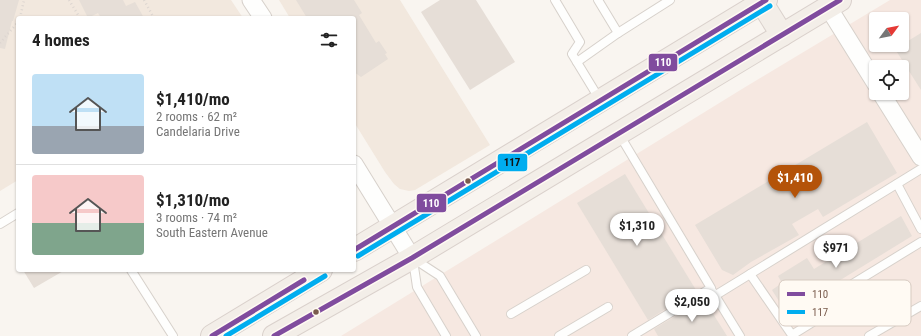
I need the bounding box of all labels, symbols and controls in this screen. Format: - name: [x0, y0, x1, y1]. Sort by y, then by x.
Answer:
- north arrow: [869, 12, 909, 52]
- map controls: [869, 12, 909, 100]
- icon: filters: [318, 29, 340, 51]
- text: 4 homes: [32, 30, 90, 50]
- line badge: 110: [648, 53, 678, 72]
- text: 110: [655, 56, 672, 69]
- button: locate: [869, 60, 909, 100]
- text: $1,410/mo: [156, 89, 230, 109]
- icon: home: [64, 90, 112, 138]
- text: 2 rooms · 62 m²: [156, 109, 237, 124]
- text: Candelaria Drive: [156, 124, 240, 139]
- line badge: 117: [497, 153, 528, 172]
- text: 117: [504, 156, 521, 169]
- pin: $1,410: [762, 165, 828, 199]
- text: $1,410: [777, 170, 813, 185]
- unlabelled marker: [463, 176, 473, 186]
- text: $1,310/mo: [156, 190, 230, 210]
- icon: home: [64, 191, 112, 239]
- line badge: 110: [416, 193, 447, 213]
- text: 110: [423, 197, 440, 210]
- text: 3 rooms · 74 m²: [156, 210, 237, 225]
- pin: $1,310: [604, 213, 670, 247]
- text: $1,310: [619, 218, 655, 233]
- text: South Eastern Avenue: [156, 225, 268, 240]
- pin: $971: [812, 235, 860, 269]
- text: $971: [823, 240, 849, 255]
- legend: [779, 280, 911, 326]
- text: 110: [812, 288, 828, 301]
- pin: $2,050: [659, 289, 725, 323]
- text: $2,050: [674, 294, 710, 309]
- text: 117: [812, 306, 828, 319]
- unlabelled marker: [311, 307, 321, 317]

